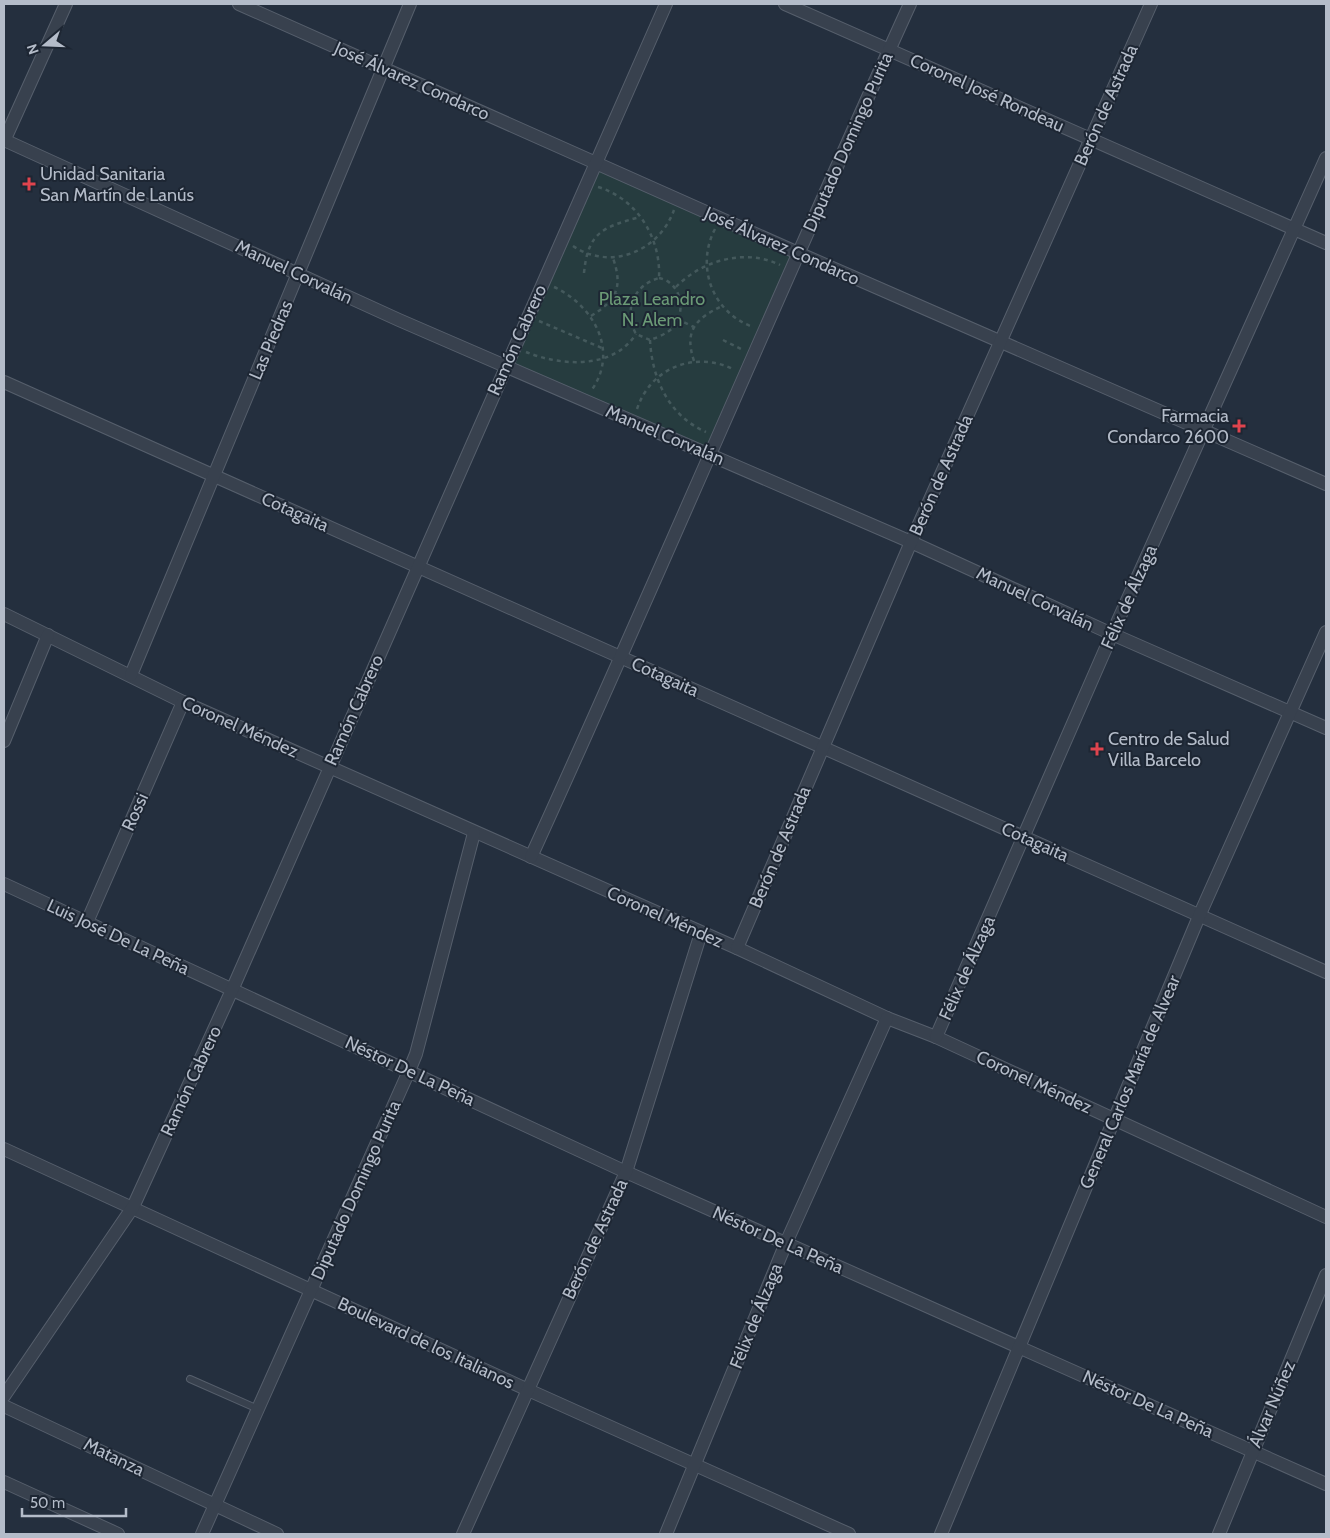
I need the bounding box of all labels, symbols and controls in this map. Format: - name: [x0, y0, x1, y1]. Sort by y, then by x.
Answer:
- north arrow: [20, 20, 70, 70]
- street label: José Álvarez Condarco: [330, 36, 493, 125]
- street label: Berón de Astrada: [1069, 41, 1143, 169]
- text: N: [23, 42, 43, 57]
- street label: Diputado Domingo Purita: [798, 49, 898, 235]
- street label: Coronel José Rondeau: [907, 49, 1067, 137]
- place label: Unidad Sanitaria San Martín de Lanús: [40, 163, 194, 206]
- marker: Unidad Sanitaria San Martín de Lanús: [22, 177, 36, 191]
- street label: José Álvarez Condarco: [700, 201, 863, 290]
- street label: Manuel Corvalán: [232, 235, 356, 309]
- street label: Ramón Cabrero: [483, 281, 551, 399]
- park label: Plaza Leandro N. Alem: [599, 288, 705, 331]
- street label: Las Piedras: [244, 297, 298, 383]
- street label: Manuel Corvalán: [602, 400, 728, 470]
- place label: Farmacia Condarco 2600: [1107, 405, 1229, 448]
- street label: Berón de Astrada: [904, 411, 978, 539]
- marker: Farmacia Condarco 2600: [1233, 420, 1245, 432]
- street label: Cotagaita: [258, 487, 332, 537]
- street label: Félix de Álzaga: [1096, 541, 1162, 652]
- street label: Manuel Corvalán: [973, 562, 1097, 636]
- street label: Ramón Cabrero: [320, 651, 388, 769]
- street label: Cotagaita: [628, 652, 702, 702]
- street label: Coronel Méndez: [178, 692, 302, 763]
- place label: Centro de Salud Villa Barcelo: [1108, 728, 1230, 771]
- marker: Centro de Salud Villa Barcelo: [1090, 742, 1104, 756]
- street label: Berón de Astrada: [744, 782, 816, 911]
- street label: Rossi: [117, 790, 153, 834]
- street label: Cotagaita: [998, 817, 1072, 867]
- street label: Coronel Méndez: [603, 882, 727, 953]
- street label: Luis José De La Peña: [43, 894, 193, 980]
- street label: Félix de Álzaga: [934, 912, 1000, 1023]
- street label: General Carlos María de Alvear: [1075, 972, 1185, 1192]
- street label: Ramón Cabrero: [156, 1022, 226, 1140]
- street label: Néstor De La Peña: [342, 1031, 479, 1111]
- street label: Coronel Méndez: [973, 1046, 1096, 1119]
- street label: Diputado Domingo Purita: [306, 1097, 406, 1283]
- street label: Berón de Astrada: [558, 1175, 633, 1303]
- street label: Néstor De La Peña: [709, 1201, 847, 1279]
- street label: Félix de Álzaga: [725, 1260, 787, 1372]
- street label: Boulevard de los Italianos: [334, 1292, 518, 1394]
- street label: Álvar Núñez: [1244, 1357, 1300, 1451]
- street label: Néstor De La Peña: [1079, 1365, 1217, 1443]
- street label: Matanza: [80, 1433, 148, 1481]
- scale bar: [22, 1486, 126, 1518]
- text: 50 m: [30, 1494, 65, 1512]

